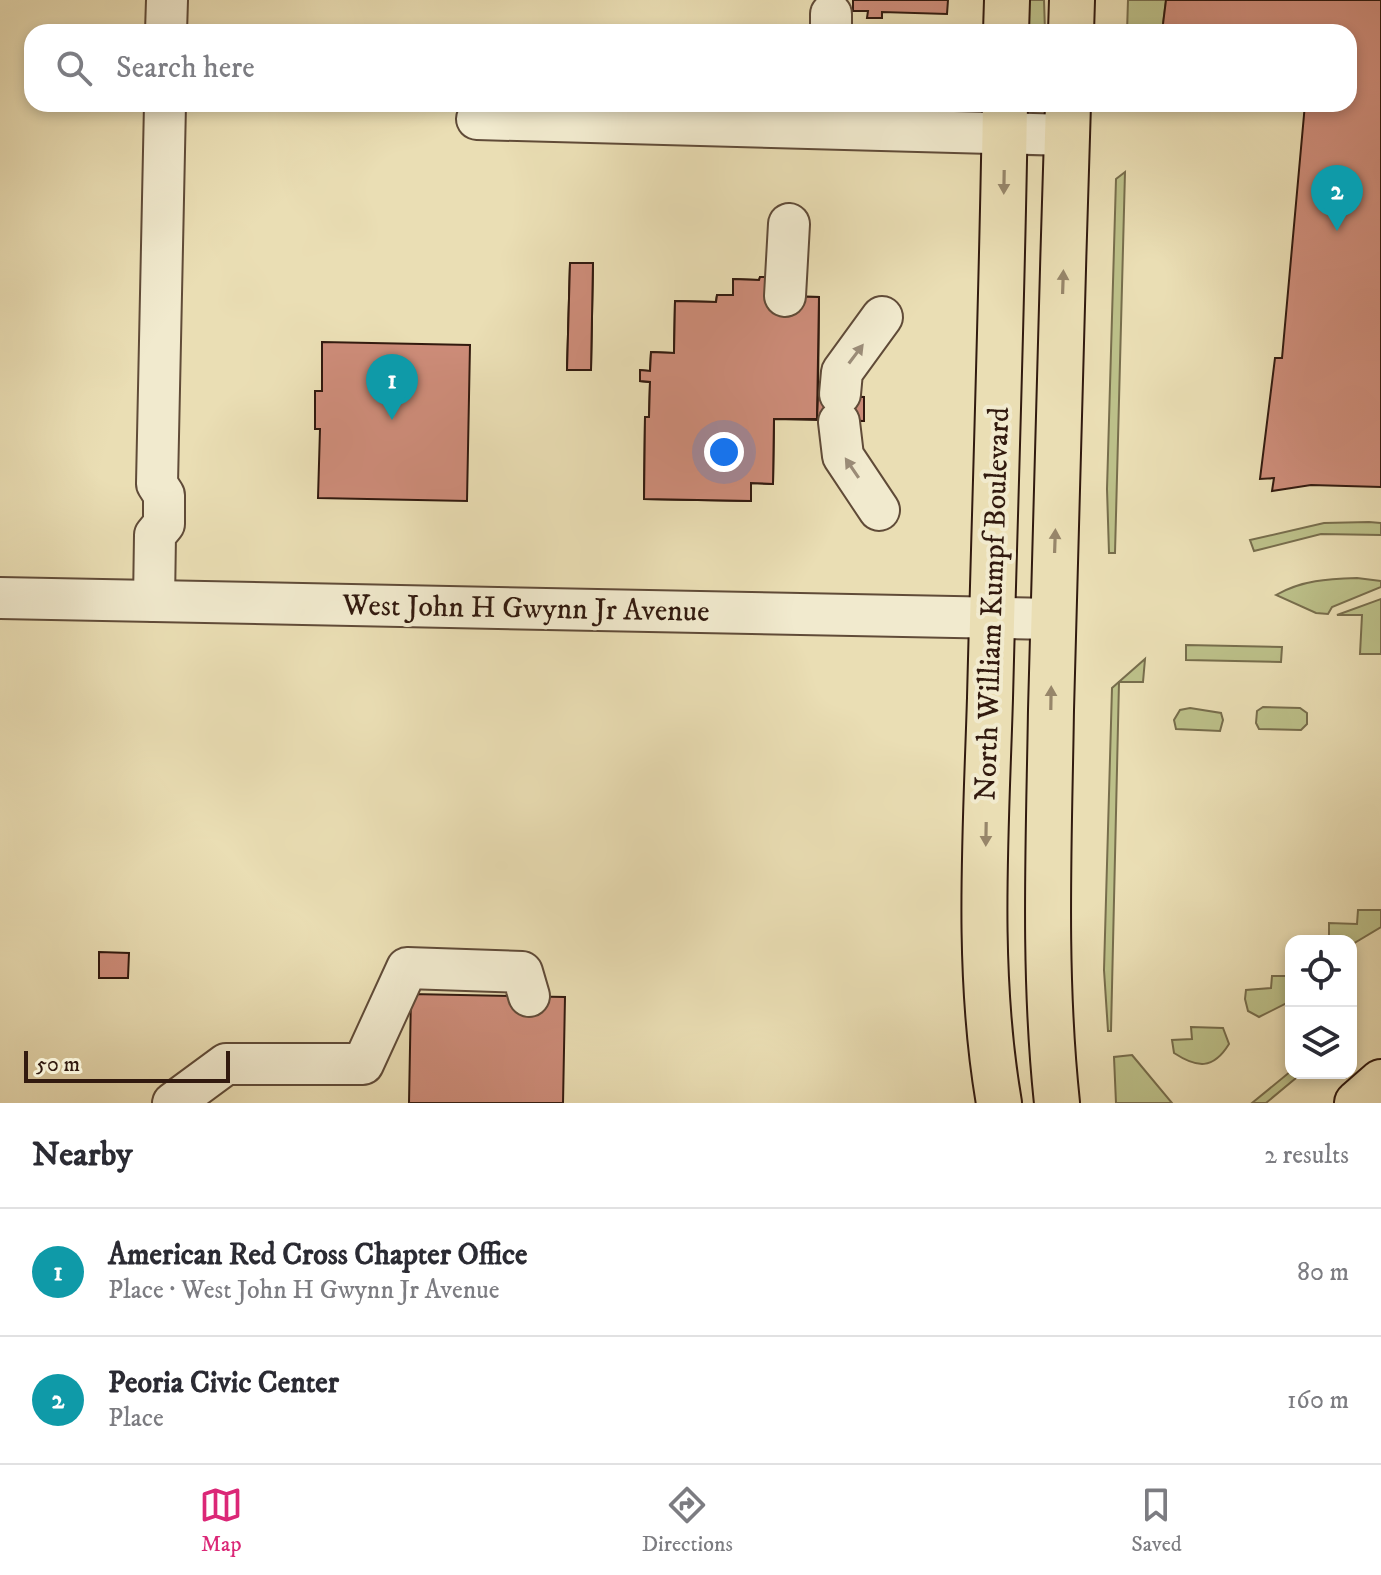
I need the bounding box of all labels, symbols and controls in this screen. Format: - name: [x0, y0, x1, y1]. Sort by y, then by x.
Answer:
- search box: [24, 24, 1357, 112]
- icon: search: [52, 46, 96, 90]
- text: Search here: [116, 50, 255, 87]
- pin: 2: [1311, 165, 1363, 231]
- one-way arrow: [998, 170, 1010, 195]
- one-way arrow: [1057, 268, 1070, 294]
- one-way arrow: [848, 343, 863, 364]
- pin: 1: [366, 354, 418, 420]
- street label: North William Kumpf Boulevard: [968, 406, 1018, 802]
- your location: [704, 432, 744, 472]
- one-way arrow: [845, 458, 860, 479]
- one-way arrow: [1049, 528, 1062, 553]
- street label: West John H Gwynn Jr Avenue: [341, 587, 710, 631]
- one-way arrow: [1045, 685, 1058, 710]
- one-way arrow: [980, 822, 993, 847]
- map controls: [1285, 935, 1357, 1079]
- button: locate: [1285, 935, 1357, 1007]
- button: layers: [1285, 1007, 1357, 1079]
- scale bar: [24, 1047, 230, 1083]
- text: 50 m: [36, 1051, 80, 1078]
- text: Nearby: [32, 1134, 133, 1176]
- text: 2 results: [1264, 1139, 1349, 1172]
- text: American Red Cross Chapter Office: [108, 1237, 527, 1274]
- text: 1: [53, 1256, 63, 1289]
- text: 80 m: [1297, 1256, 1349, 1289]
- text: Place · West John H Gwynn Jr Avenue: [108, 1274, 500, 1307]
- text: Peoria Civic Center: [108, 1365, 339, 1402]
- text: 2: [52, 1384, 64, 1417]
- text: 160 m: [1287, 1384, 1349, 1417]
- text: Place: [108, 1402, 164, 1435]
- tab: Map: [199, 1483, 243, 1558]
- tab: Directions: [642, 1483, 733, 1558]
- tab: Saved: [1131, 1483, 1182, 1558]

